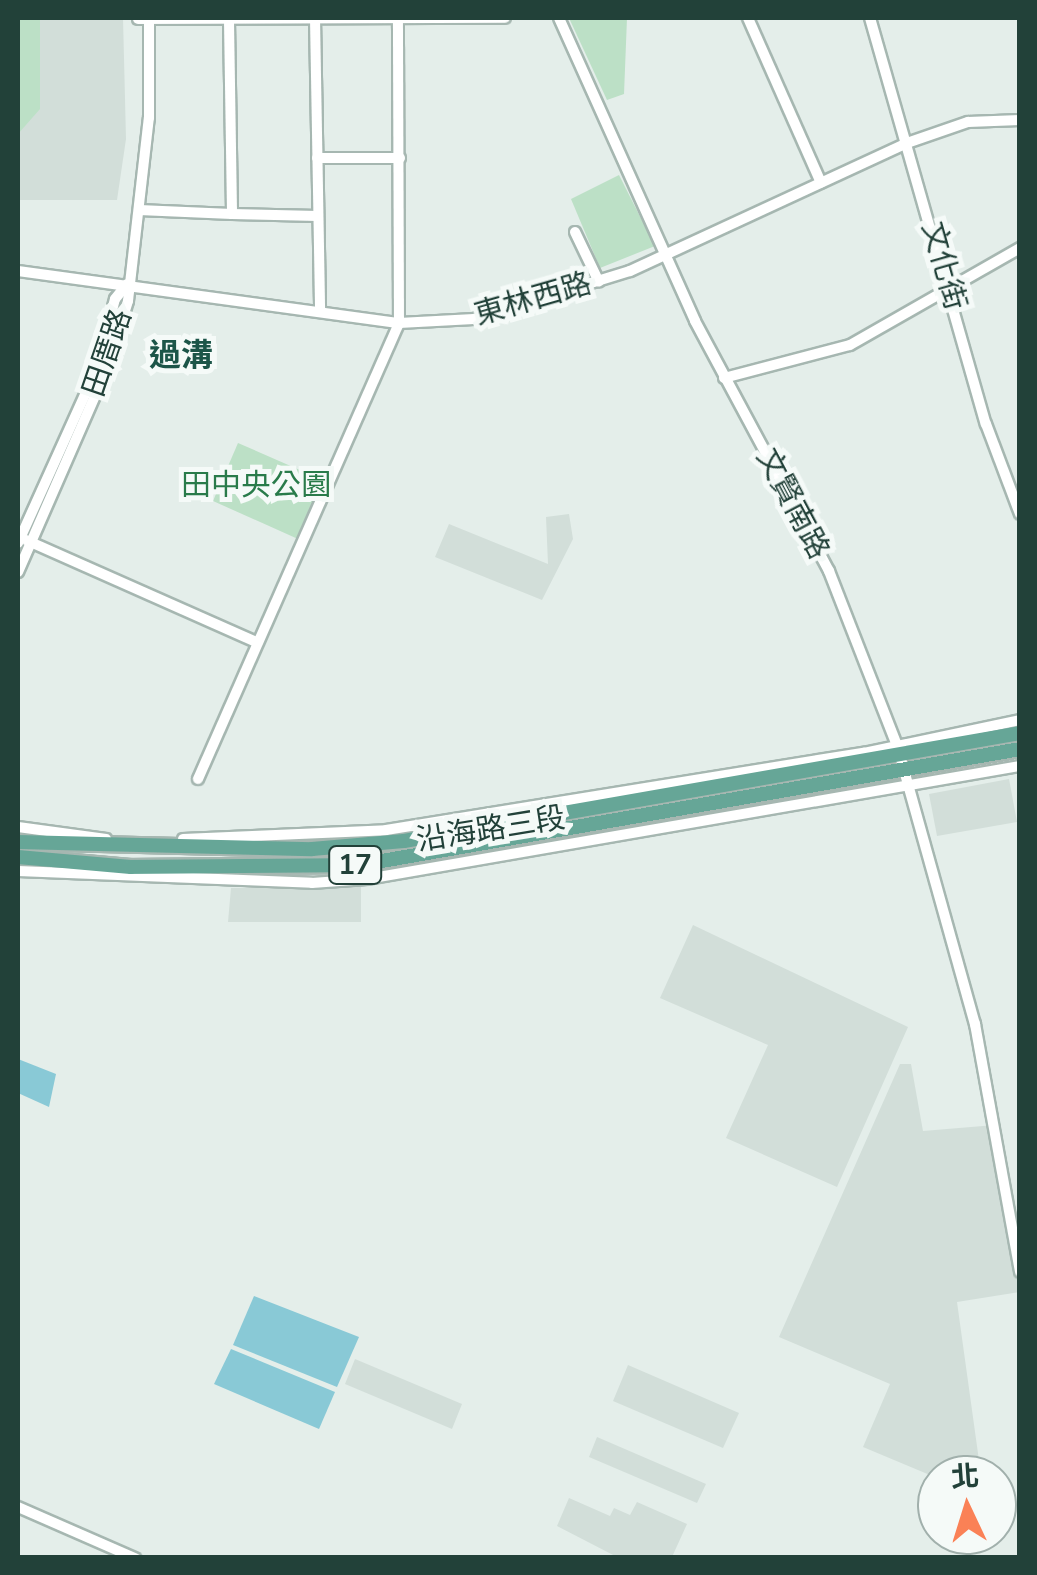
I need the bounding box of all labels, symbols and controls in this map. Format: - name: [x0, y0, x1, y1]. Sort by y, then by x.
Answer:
- street label: 文化街: [913, 218, 973, 314]
- street label: 東林西路: [470, 266, 596, 334]
- street label: 田厝路: [76, 305, 140, 401]
- district label: 過溝: [149, 337, 213, 375]
- street label: 文賢南路: [748, 443, 836, 565]
- park label: 田中央公園: [181, 468, 331, 504]
- street label: 沿海路三段: [414, 800, 568, 860]
- road number: 17: [328, 842, 382, 888]
- north arrow: [917, 1455, 1017, 1555]
- text: 北: [950, 1457, 980, 1497]

